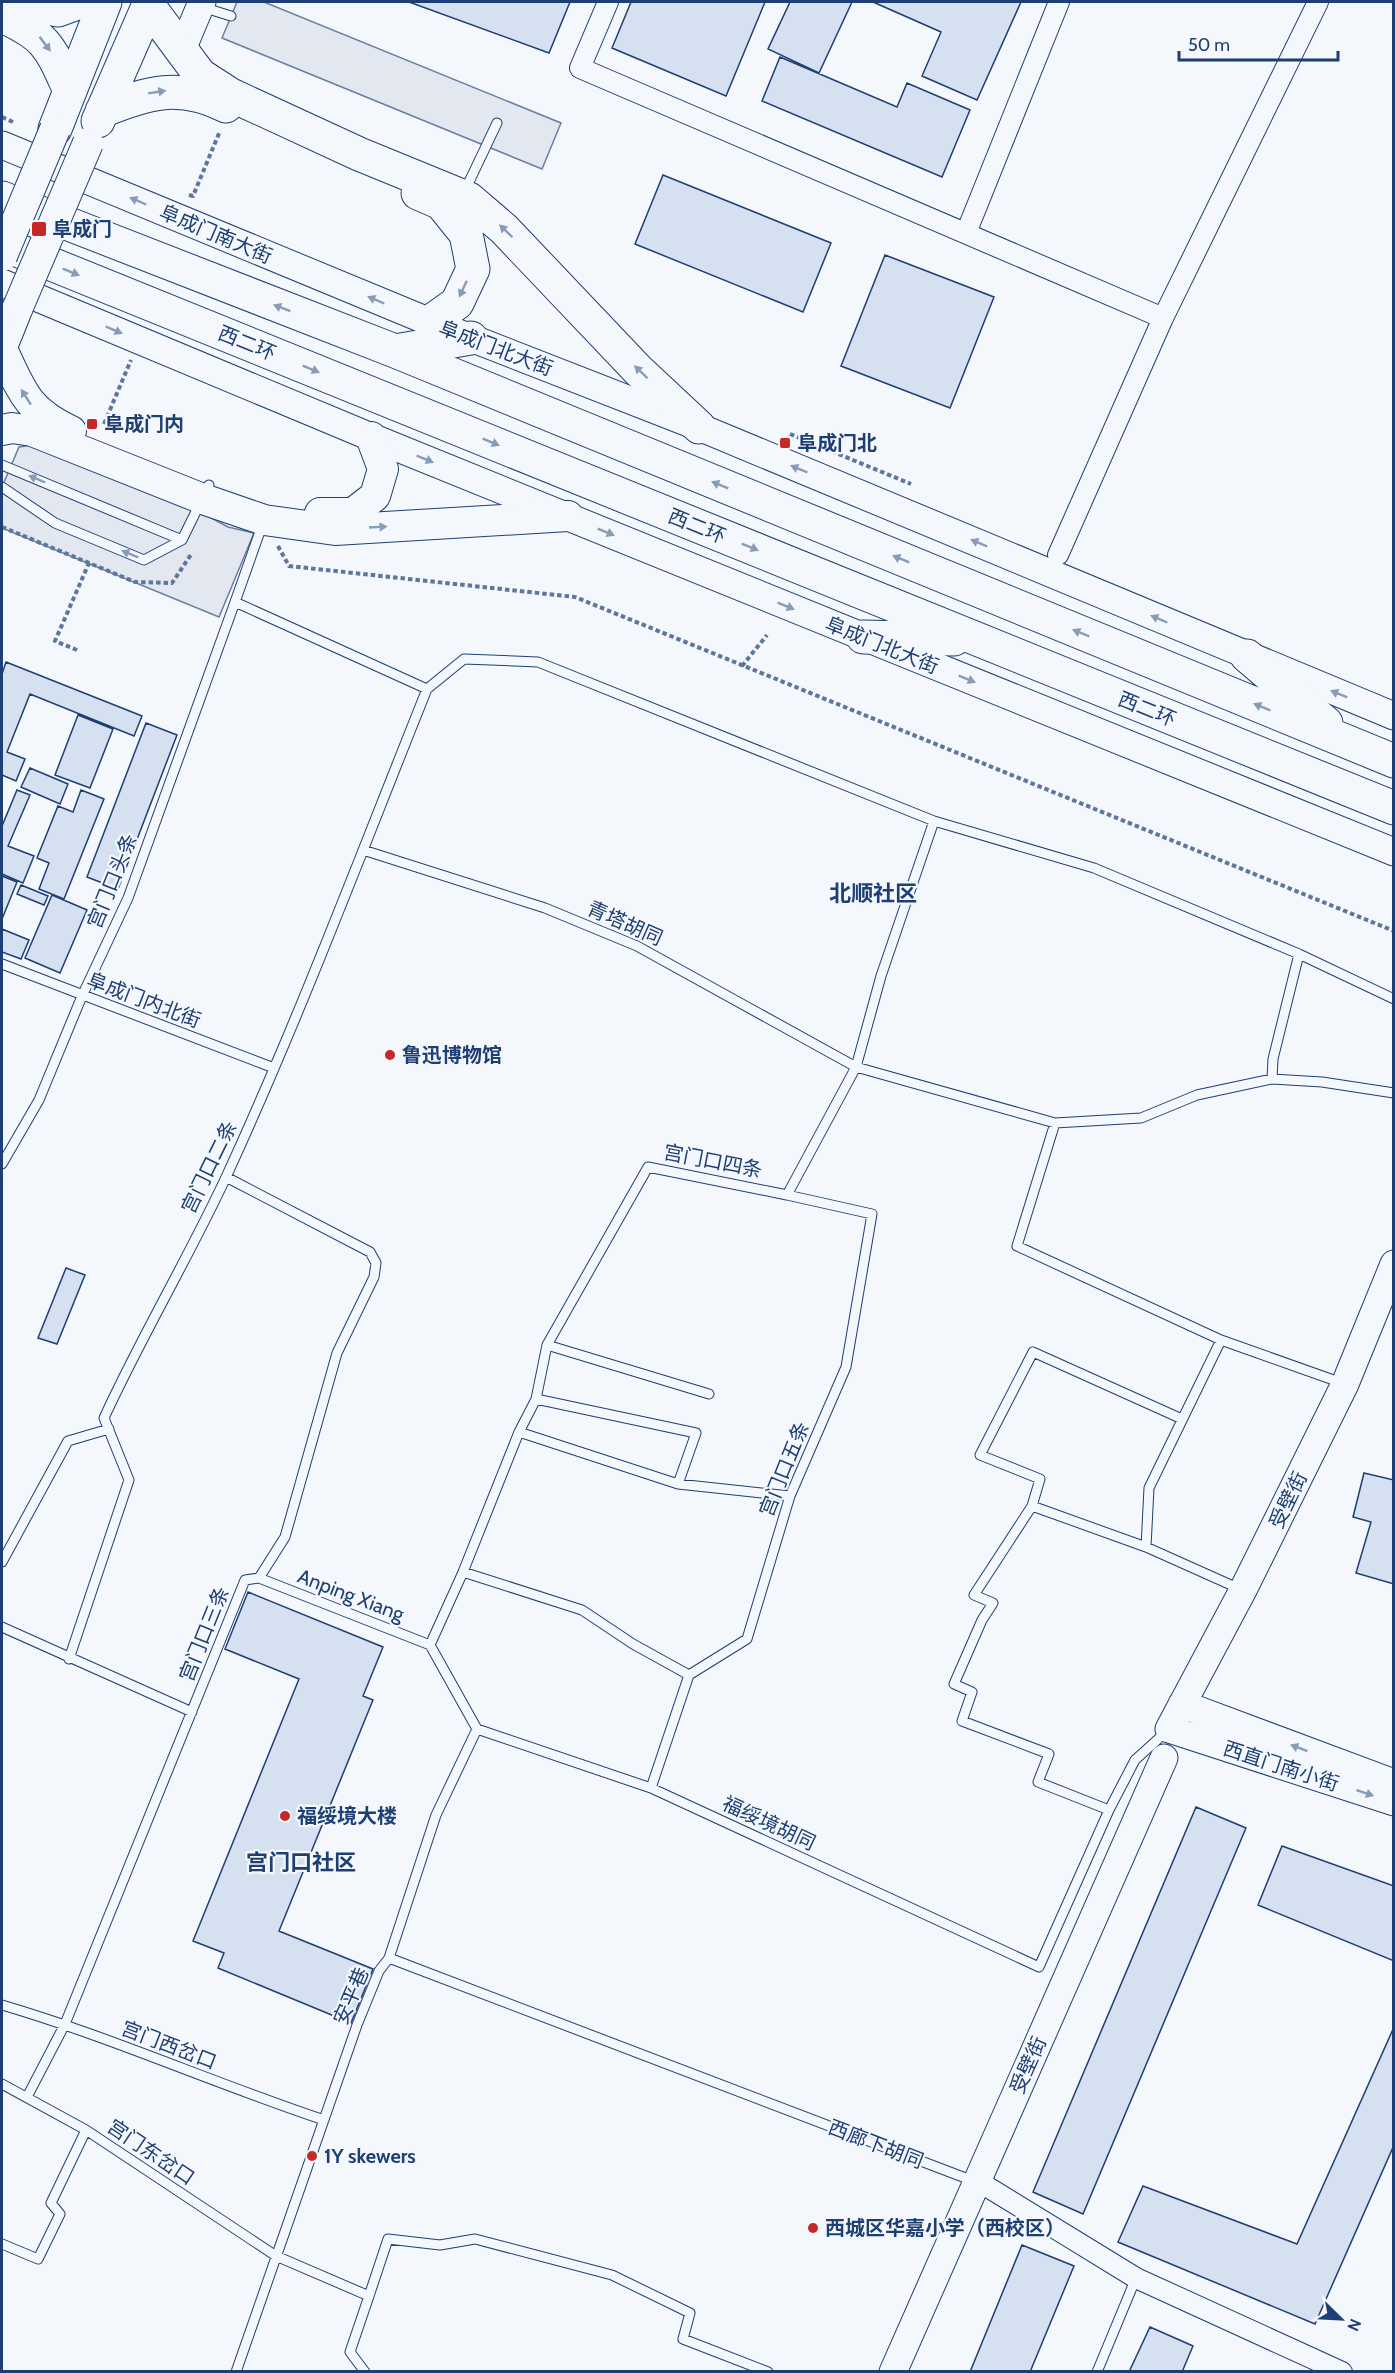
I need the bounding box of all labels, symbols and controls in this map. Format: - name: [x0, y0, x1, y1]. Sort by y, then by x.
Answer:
- scale bar: [1179, 24, 1338, 62]
- text: 50 m: [1188, 34, 1230, 56]
- one-way arrow: [39, 37, 51, 52]
- one-way arrow: [148, 88, 167, 97]
- one-way arrow: [128, 196, 146, 206]
- street label: 阜成门南大街: [156, 200, 276, 268]
- place label: 阜成门: [52, 217, 112, 241]
- marker: 阜成门: [30, 220, 48, 238]
- one-way arrow: [500, 225, 514, 239]
- one-way arrow: [63, 267, 81, 277]
- one-way arrow: [459, 281, 468, 298]
- one-way arrow: [367, 295, 385, 304]
- one-way arrow: [273, 302, 291, 312]
- street label: 阜成门北大街: [436, 315, 556, 381]
- street label: 西二环: [215, 321, 279, 365]
- one-way arrow: [105, 325, 123, 335]
- one-way arrow: [302, 364, 320, 374]
- one-way arrow: [635, 366, 649, 380]
- one-way arrow: [20, 389, 32, 405]
- place label: 阜成门内: [104, 412, 184, 436]
- marker: 阜成门内: [85, 417, 99, 431]
- place label: 阜成门北: [797, 431, 877, 455]
- marker: 阜成门北: [778, 436, 792, 450]
- one-way arrow: [483, 437, 501, 447]
- one-way arrow: [416, 455, 434, 464]
- one-way arrow: [790, 464, 808, 474]
- one-way arrow: [28, 475, 45, 484]
- one-way arrow: [711, 479, 729, 489]
- street label: 西二环: [665, 504, 729, 548]
- one-way arrow: [369, 523, 388, 532]
- one-way arrow: [597, 528, 615, 537]
- one-way arrow: [970, 538, 988, 548]
- one-way arrow: [741, 542, 759, 552]
- one-way arrow: [121, 549, 139, 558]
- one-way arrow: [892, 554, 910, 563]
- one-way arrow: [778, 601, 796, 611]
- street label: 阜成门北大街: [822, 611, 942, 679]
- one-way arrow: [1150, 614, 1168, 623]
- one-way arrow: [1072, 628, 1090, 638]
- one-way arrow: [958, 675, 976, 684]
- street label: 西二环: [1115, 687, 1179, 731]
- one-way arrow: [1330, 689, 1348, 699]
- one-way arrow: [1252, 702, 1270, 712]
- street label: 宫门口头条: [82, 830, 142, 932]
- district label: 北顺社区: [829, 880, 917, 907]
- street label: 青塔胡同: [584, 896, 666, 950]
- street label: 阜成门内北街: [84, 967, 204, 1033]
- place label: 鲁迅博物馆: [402, 1043, 502, 1067]
- marker: 鲁迅博物馆: [383, 1048, 397, 1062]
- street label: 宫门口二条: [176, 1117, 242, 1217]
- street label: 宫门口四条: [662, 1140, 764, 1182]
- street label: 宫门口五条: [754, 1418, 814, 1520]
- street label: 受壁街: [1264, 1468, 1312, 1532]
- street label: Anping Xiang: [294, 1564, 408, 1627]
- street label: 宫门口三条: [174, 1583, 234, 1685]
- street label: 西直门南小街: [1220, 1736, 1342, 1796]
- one-way arrow: [1290, 1743, 1308, 1753]
- one-way arrow: [1356, 1788, 1374, 1798]
- street label: 福绥境胡同: [719, 1791, 819, 1855]
- place label: 福绥境大楼: [297, 1804, 397, 1828]
- marker: 福绥境大楼: [278, 1809, 292, 1823]
- district label: 宫门口社区: [246, 1849, 356, 1876]
- street label: 安平巷: [328, 1964, 374, 2028]
- street label: 宫门西岔口: [118, 2016, 220, 2074]
- street label: 受壁街: [1005, 2033, 1051, 2097]
- street label: 宫门东岔口: [103, 2114, 199, 2190]
- street label: 西廊下胡同: [825, 2115, 927, 2173]
- place label: 1Y skewers: [324, 2144, 416, 2168]
- marker: 1Y skewers: [305, 2149, 319, 2163]
- place label: 西城区华嘉小学（西校区）: [825, 2216, 1065, 2240]
- marker: 西城区华嘉小学（西校区）: [806, 2221, 820, 2235]
- north arrow: [1311, 2289, 1371, 2349]
- text: N: [1343, 2316, 1365, 2334]

